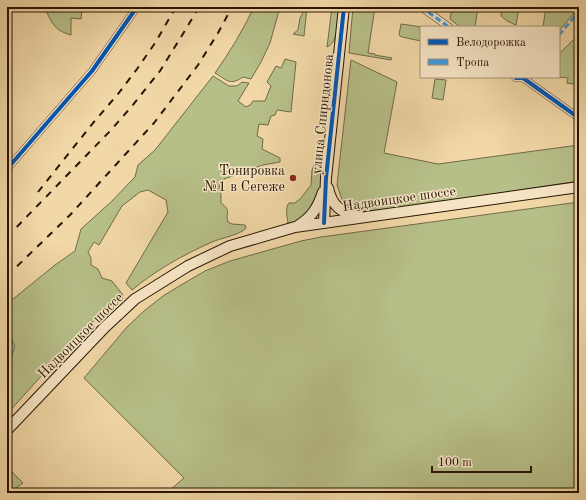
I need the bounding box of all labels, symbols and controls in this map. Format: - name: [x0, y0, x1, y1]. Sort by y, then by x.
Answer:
- legend: [420, 26, 560, 78]
- text: Велодорожка: [456, 37, 526, 49]
- street label: улица Спиридонова: [310, 53, 336, 175]
- text: Тропа: [456, 57, 489, 69]
- place label: Тонировка №1 в Сегеже: [203, 164, 285, 194]
- marker: Тонировка №1 в Сегеже: [288, 173, 298, 183]
- street label: Надвоицкое шоссе: [342, 184, 457, 214]
- street label: Надвоицкое шоссе: [35, 290, 126, 381]
- scale bar: [432, 448, 531, 474]
- text: 100 m: [438, 457, 472, 469]

